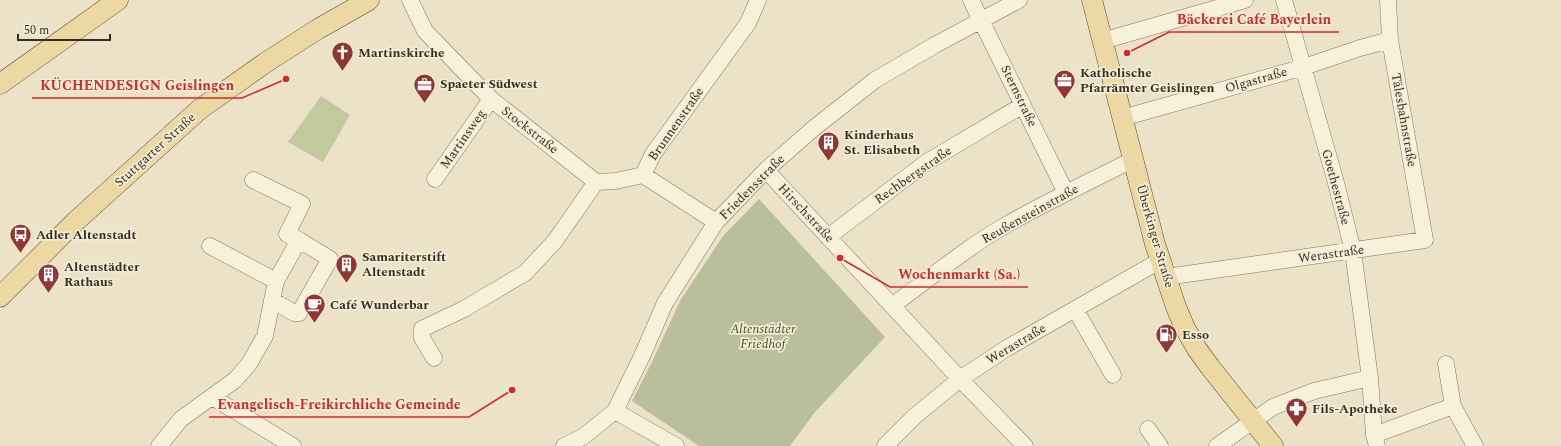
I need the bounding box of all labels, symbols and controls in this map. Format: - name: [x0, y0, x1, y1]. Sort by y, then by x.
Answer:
- callout: Bäckerei Café Bayerlein: [1169, 6, 1339, 32]
- text: Bäckerei Café Bayerlein: [1177, 9, 1332, 30]
- scale bar: [18, 16, 110, 42]
- text: 50 m: [24, 21, 49, 40]
- church icon: Martinskirche: [329, 40, 355, 73]
- place label: Martinskirche: [358, 43, 445, 63]
- street label: Sternstraße: [995, 62, 1043, 130]
- street label: Olgastraße: [1223, 62, 1289, 98]
- place label: Katholische Pfarrämter Geislingen: [1080, 63, 1215, 98]
- office icon: Katholische Pfarrämter Geislingen: [1051, 67, 1077, 100]
- office icon: Spaeter Südwest: [411, 71, 437, 104]
- callout: KÜCHENDESIGN Geislingen: [32, 72, 242, 98]
- street label: Tälesbahnstraße: [1386, 72, 1422, 168]
- place label: Spaeter Südwest: [440, 74, 538, 94]
- text: KÜCHENDESIGN Geislingen: [40, 75, 234, 96]
- street label: Brunnenstraße: [643, 83, 709, 165]
- street label: Stockstraße: [497, 101, 563, 159]
- street label: Martinsweg: [435, 105, 491, 173]
- street label: Stuttgarter Straße: [110, 108, 200, 192]
- place label: Kinderhaus St. Elisabeth: [844, 125, 920, 160]
- building icon: Kinderhaus St. Elisabeth: [815, 129, 841, 162]
- street label: Rechbergstraße: [870, 141, 956, 209]
- street label: Goethestraße: [1316, 147, 1356, 227]
- street label: Friedensstraße: [715, 150, 789, 224]
- street label: Hirschstraße: [773, 179, 839, 247]
- street label: Reußensteinstraße: [978, 179, 1082, 249]
- street label: Überkinger Straße: [1131, 182, 1179, 290]
- bus stop icon: Adler Altenstadt: [8, 222, 34, 255]
- place label: Adler Altenstadt: [36, 225, 136, 245]
- street label: Werastraße: [1297, 239, 1365, 269]
- place label: Samariterstift Altenstadt: [362, 247, 446, 282]
- building icon: Samariterstift Altenstadt: [334, 251, 360, 284]
- place label: Altenstädter Rathaus: [64, 257, 140, 292]
- building icon: Altenstädter Rathaus: [35, 261, 61, 294]
- callout: Wochenmarkt (Sa.): [890, 261, 1028, 287]
- text: Wochenmarkt (Sa.): [898, 264, 1020, 285]
- cafe icon: Café Wunderbar: [302, 292, 328, 325]
- place label: Café Wunderbar: [330, 295, 429, 315]
- street label: Werastraße: [982, 318, 1050, 370]
- park label: Altenstädter Friedhof: [729, 319, 796, 354]
- fuel station icon: Esso: [1154, 322, 1180, 355]
- place label: Esso: [1182, 325, 1209, 345]
- callout: Evangelisch-Freikirchliche Gemeinde: [209, 391, 469, 417]
- text: Evangelisch-Freikirchliche Gemeinde: [217, 394, 461, 415]
- pharmacy icon: Fils-Apotheke: [1283, 396, 1309, 429]
- place label: Fils-Apotheke: [1312, 399, 1397, 419]

